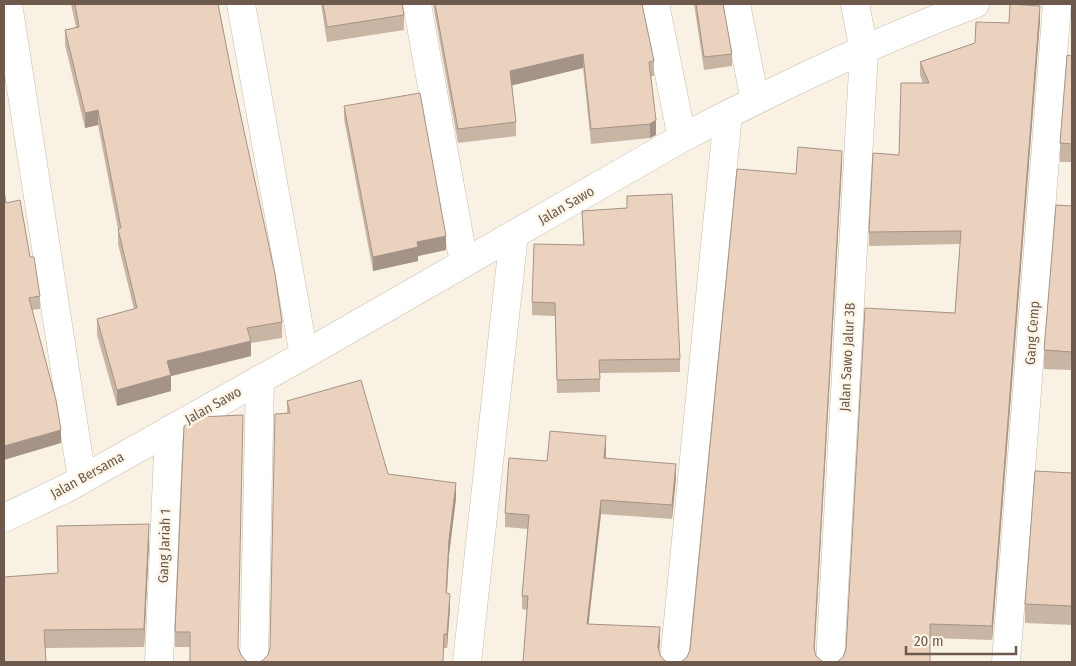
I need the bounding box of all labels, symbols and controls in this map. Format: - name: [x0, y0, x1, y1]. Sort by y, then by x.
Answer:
- street label: Jalan Sawo: [535, 183, 597, 228]
- street label: Gang Cemp: [1022, 300, 1043, 366]
- street label: Jalan Sawo Jalur 3B: [836, 302, 859, 412]
- street label: Jalan Sawo: [182, 383, 244, 428]
- street label: Jalan Bersama: [48, 448, 127, 503]
- street label: Gang Jariah 1: [155, 509, 174, 583]
- scale bar: [906, 624, 1016, 656]
- text: 20 m: [914, 632, 944, 650]

